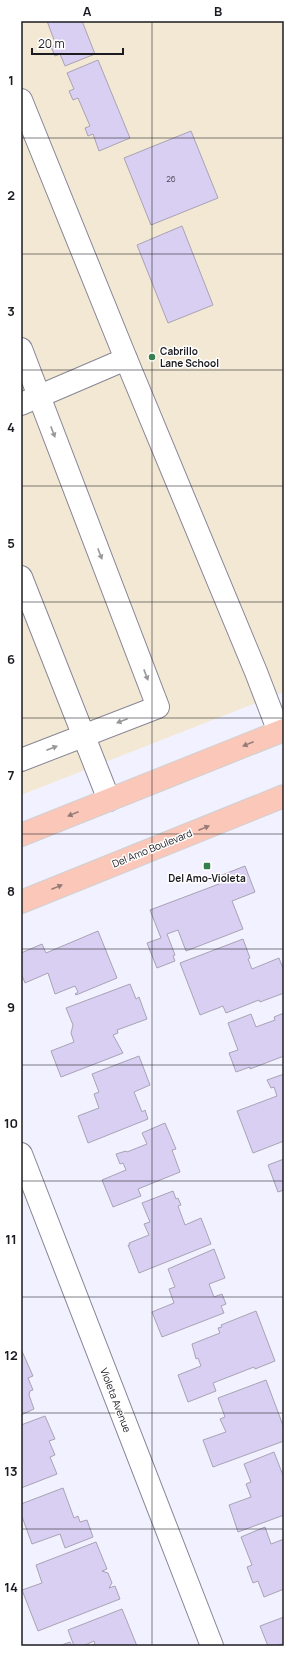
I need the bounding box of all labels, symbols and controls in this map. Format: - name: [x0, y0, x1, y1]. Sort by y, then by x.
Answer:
- text: A: [83, 2, 92, 20]
- text: B: [214, 2, 222, 20]
- scale bar: [32, 30, 123, 56]
- text: 20 m: [38, 35, 65, 52]
- text: 1: [8, 71, 14, 89]
- house number: 26: [166, 173, 176, 184]
- text: 2: [7, 186, 15, 204]
- text: 3: [7, 302, 15, 320]
- place label: Cabrillo Lane School: [160, 344, 219, 370]
- marker: Cabrillo Lane School: [147, 352, 157, 362]
- text: 4: [7, 418, 15, 436]
- one-way arrow: [51, 427, 57, 439]
- text: 5: [7, 534, 15, 552]
- one-way arrow: [97, 548, 103, 560]
- text: 6: [7, 650, 15, 668]
- one-way arrow: [144, 670, 150, 682]
- one-way arrow: [115, 718, 127, 724]
- one-way arrow: [241, 742, 253, 748]
- one-way arrow: [47, 744, 59, 750]
- text: 7: [8, 766, 15, 784]
- one-way arrow: [66, 812, 78, 818]
- one-way arrow: [198, 824, 210, 830]
- street label: Del Amo Boulevard: [110, 826, 194, 870]
- marker: Del Amo-Violeta: [202, 861, 212, 871]
- place label: Del Amo-Violeta: [168, 871, 246, 885]
- text: 8: [7, 882, 15, 900]
- one-way arrow: [52, 884, 63, 890]
- text: 9: [7, 998, 15, 1016]
- text: 10: [4, 1114, 18, 1132]
- text: 11: [5, 1230, 17, 1248]
- text: 12: [4, 1346, 18, 1364]
- street label: Violeta Avenue: [97, 1366, 135, 1434]
- text: 13: [4, 1462, 18, 1480]
- text: 14: [4, 1578, 18, 1596]

